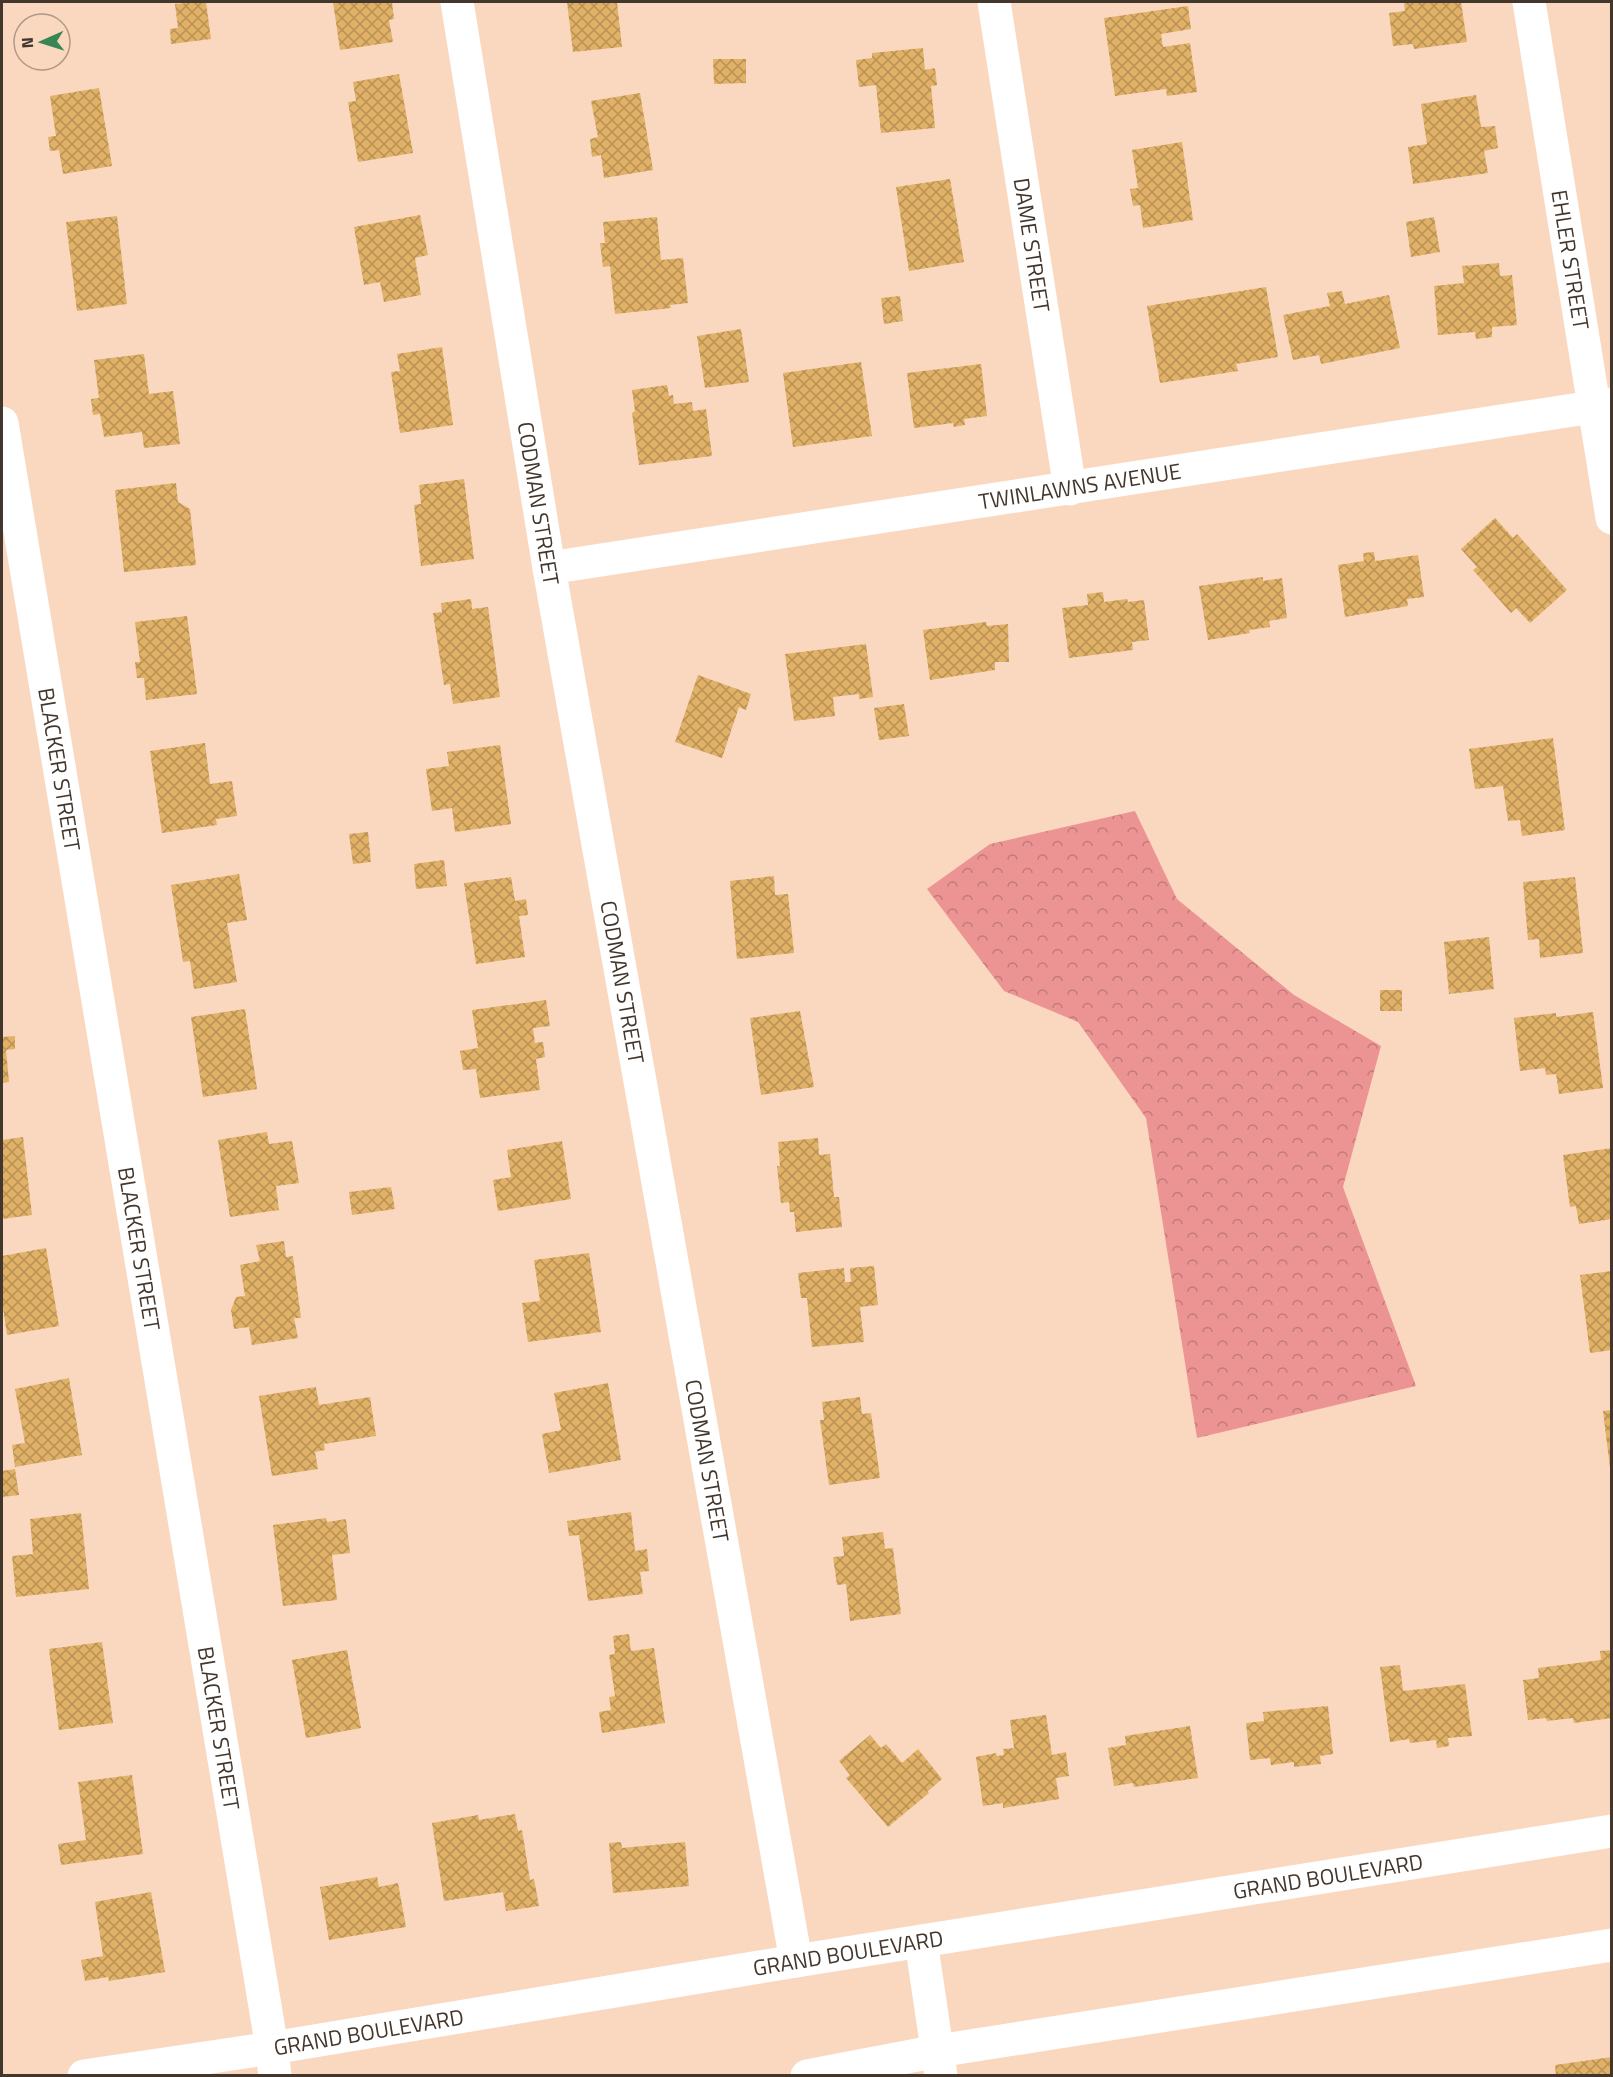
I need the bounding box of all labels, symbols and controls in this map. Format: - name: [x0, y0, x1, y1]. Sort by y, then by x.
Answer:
- north arrow: [12, 12, 72, 72]
- text: N: [15, 37, 39, 49]
- street label: DAME STREET: [1005, 175, 1059, 315]
- street label: EHLER STREET: [1542, 187, 1599, 332]
- street label: CODMAN STREET: [509, 419, 569, 588]
- street label: TWINLAWNS AVENUE: [976, 454, 1183, 519]
- street label: BLACKER STREET: [29, 685, 90, 854]
- street label: CODMAN STREET: [591, 898, 654, 1067]
- street label: BLACKER STREET: [109, 1164, 170, 1333]
- street label: CODMAN STREET: [676, 1377, 738, 1545]
- street label: BLACKER STREET: [189, 1644, 249, 1813]
- street label: GRAND BOULEVARD: [1231, 1844, 1426, 1908]
- street label: GRAND BOULEVARD: [751, 1921, 946, 1985]
- street label: GRAND BOULEVARD: [271, 1999, 466, 2064]

